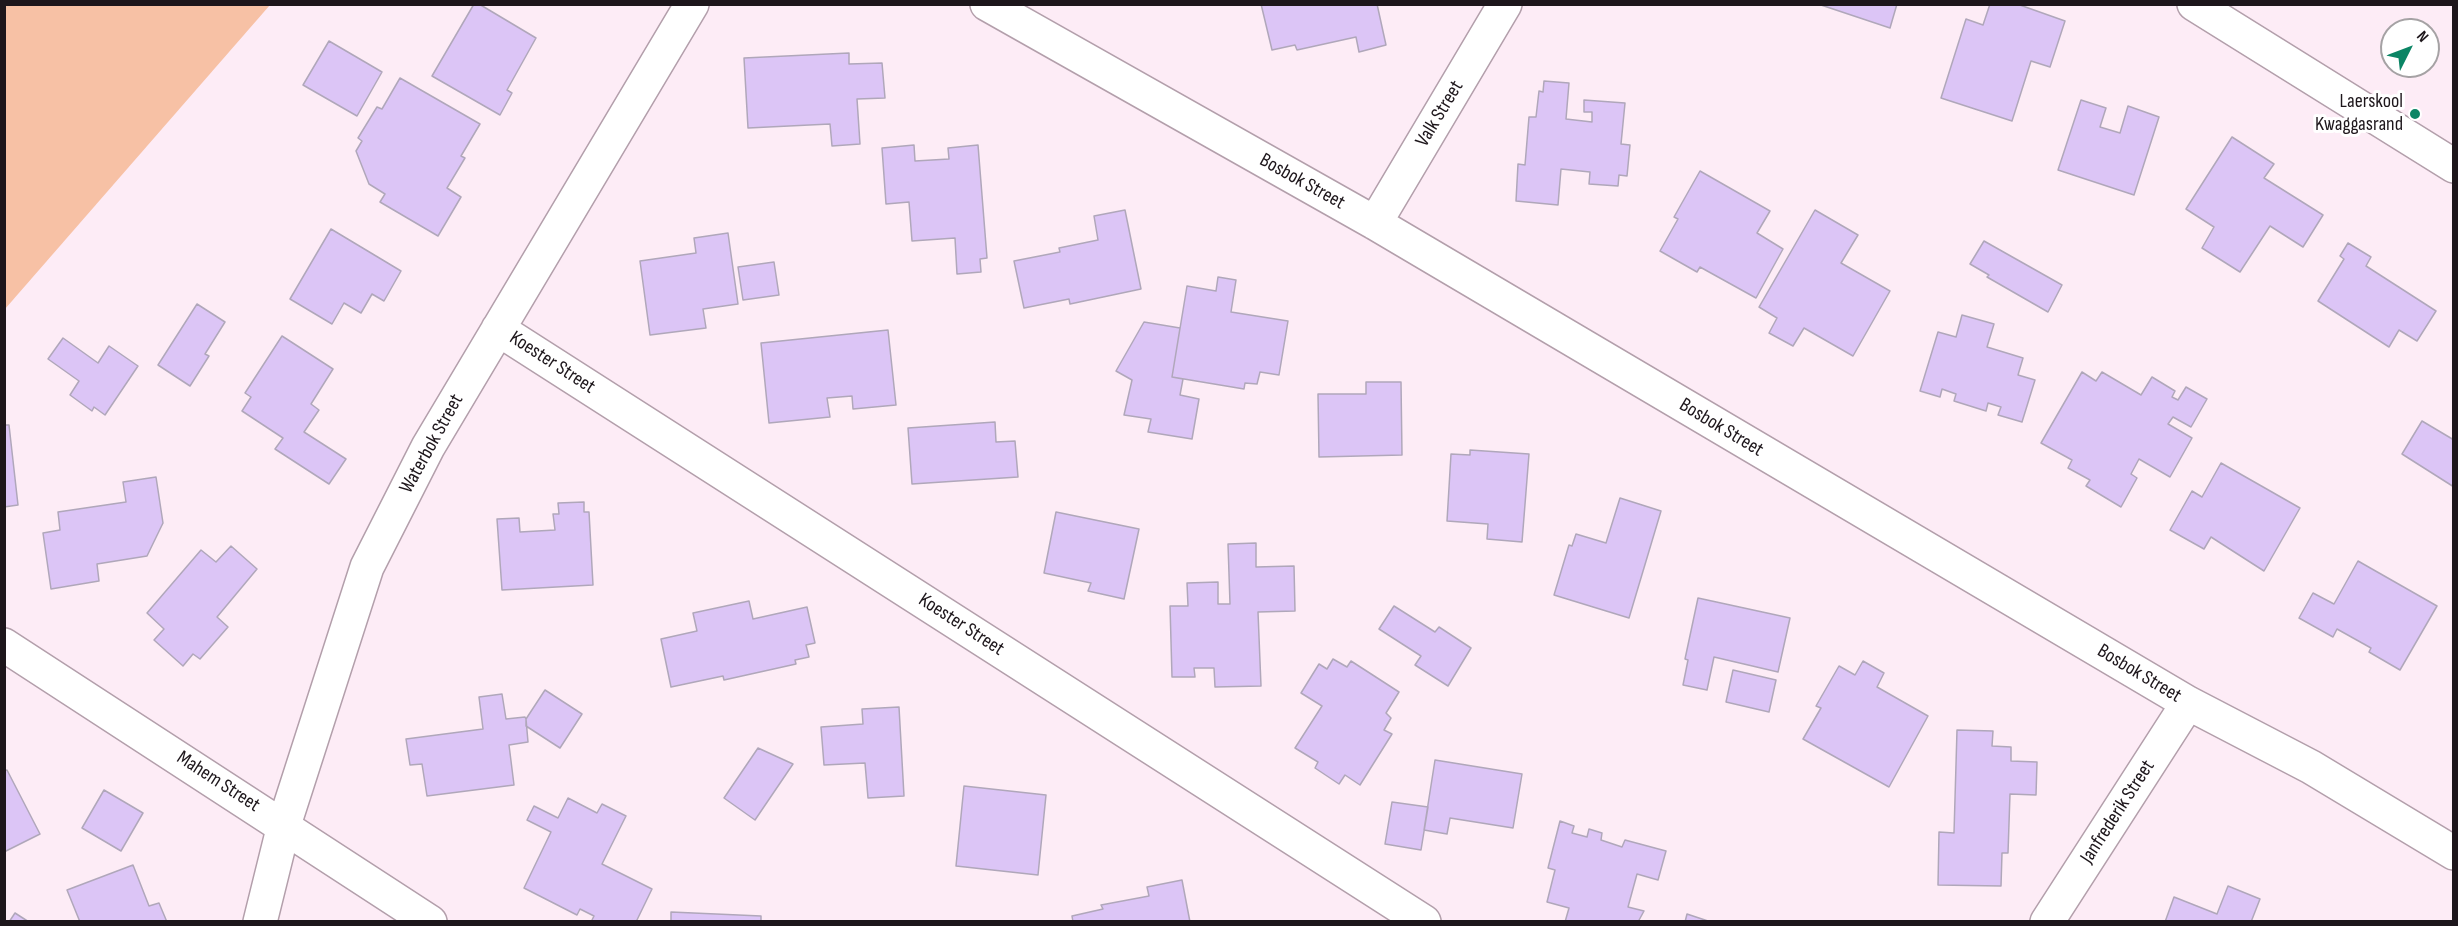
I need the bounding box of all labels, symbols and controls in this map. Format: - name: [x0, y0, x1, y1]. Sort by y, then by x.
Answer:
- north arrow: [2380, 18, 2440, 78]
- text: N: [2412, 27, 2432, 46]
- street label: Valk Street: [1411, 77, 1469, 151]
- place label: Laerskool Kwaggasrand: [2315, 90, 2403, 137]
- marker: Laerskool Kwaggasrand: [2408, 107, 2422, 121]
- street label: Bosbok Street: [1255, 149, 1349, 215]
- street label: Koester Street: [505, 326, 599, 400]
- street label: Waterbok Street: [395, 390, 469, 498]
- street label: Bosbok Street: [1675, 394, 1767, 462]
- street label: Koester Street: [914, 588, 1008, 662]
- street label: Bosbok Street: [2093, 640, 2185, 708]
- street label: Mahem Street: [172, 746, 264, 818]
- street label: Janfrederik Street: [2076, 756, 2160, 868]

